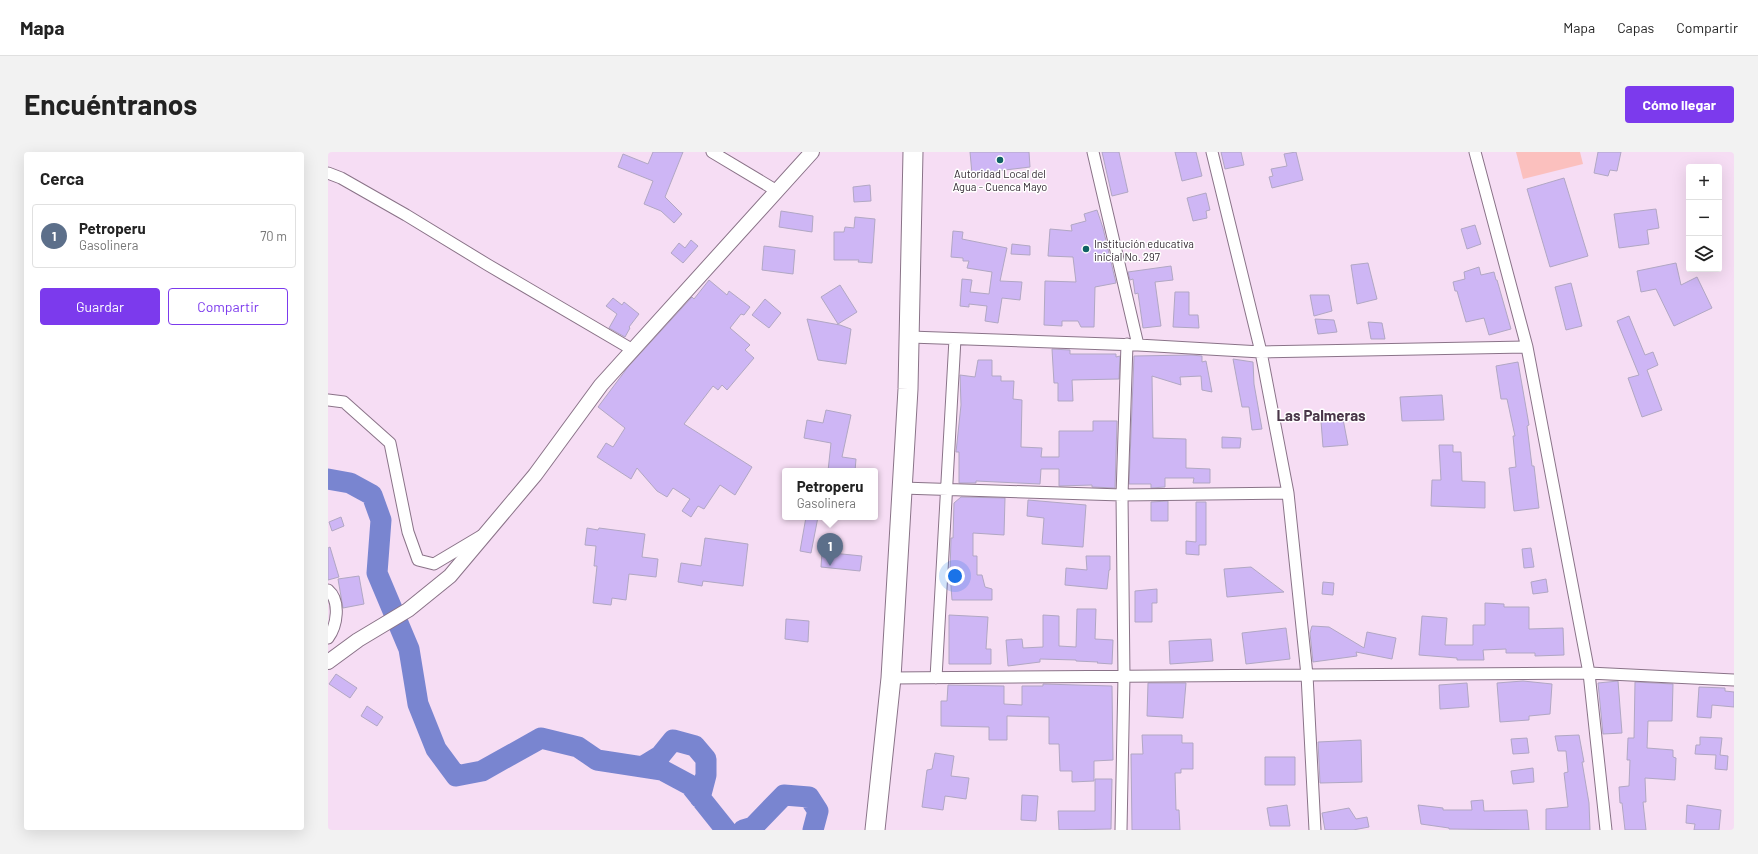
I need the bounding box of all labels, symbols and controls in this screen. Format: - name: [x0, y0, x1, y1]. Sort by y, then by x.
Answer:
- text: Mapa: [20, 16, 64, 39]
- text: Mapa: [1563, 19, 1595, 36]
- text: Capas: [1617, 19, 1654, 36]
- text: Compartir: [1676, 19, 1738, 36]
- button: Cómo llegar: [1625, 86, 1734, 123]
- text: Encuéntranos: [24, 87, 197, 121]
- marker: Autoridad Local del Agua - Cuenca Mayo: [995, 155, 1005, 165]
- map controls: [1686, 164, 1722, 272]
- button: +: [1686, 164, 1722, 200]
- place label: Autoridad Local del Agua - Cuenca Mayo: [953, 167, 1047, 193]
- text: Cerca: [40, 168, 84, 188]
- button: −: [1686, 200, 1722, 236]
- text: Petroperu: [79, 219, 146, 237]
- text: 1: [52, 228, 56, 244]
- text: 70 m: [260, 228, 287, 244]
- button: layers: [1686, 236, 1722, 272]
- text: Gasolinera: [79, 237, 138, 253]
- place label: Institución educativa inicial No. 297: [1094, 237, 1194, 263]
- marker: Institución educativa inicial No. 297: [1081, 244, 1091, 254]
- button: Guardar: [40, 288, 160, 325]
- button: Compartir: [168, 288, 288, 325]
- district label: Las Palmeras: [1276, 406, 1366, 424]
- popup: [782, 468, 878, 520]
- text: Petroperu: [797, 477, 863, 495]
- text: Gasolinera: [797, 495, 856, 511]
- pin: 1: [817, 533, 843, 566]
- your location: [945, 566, 965, 586]

